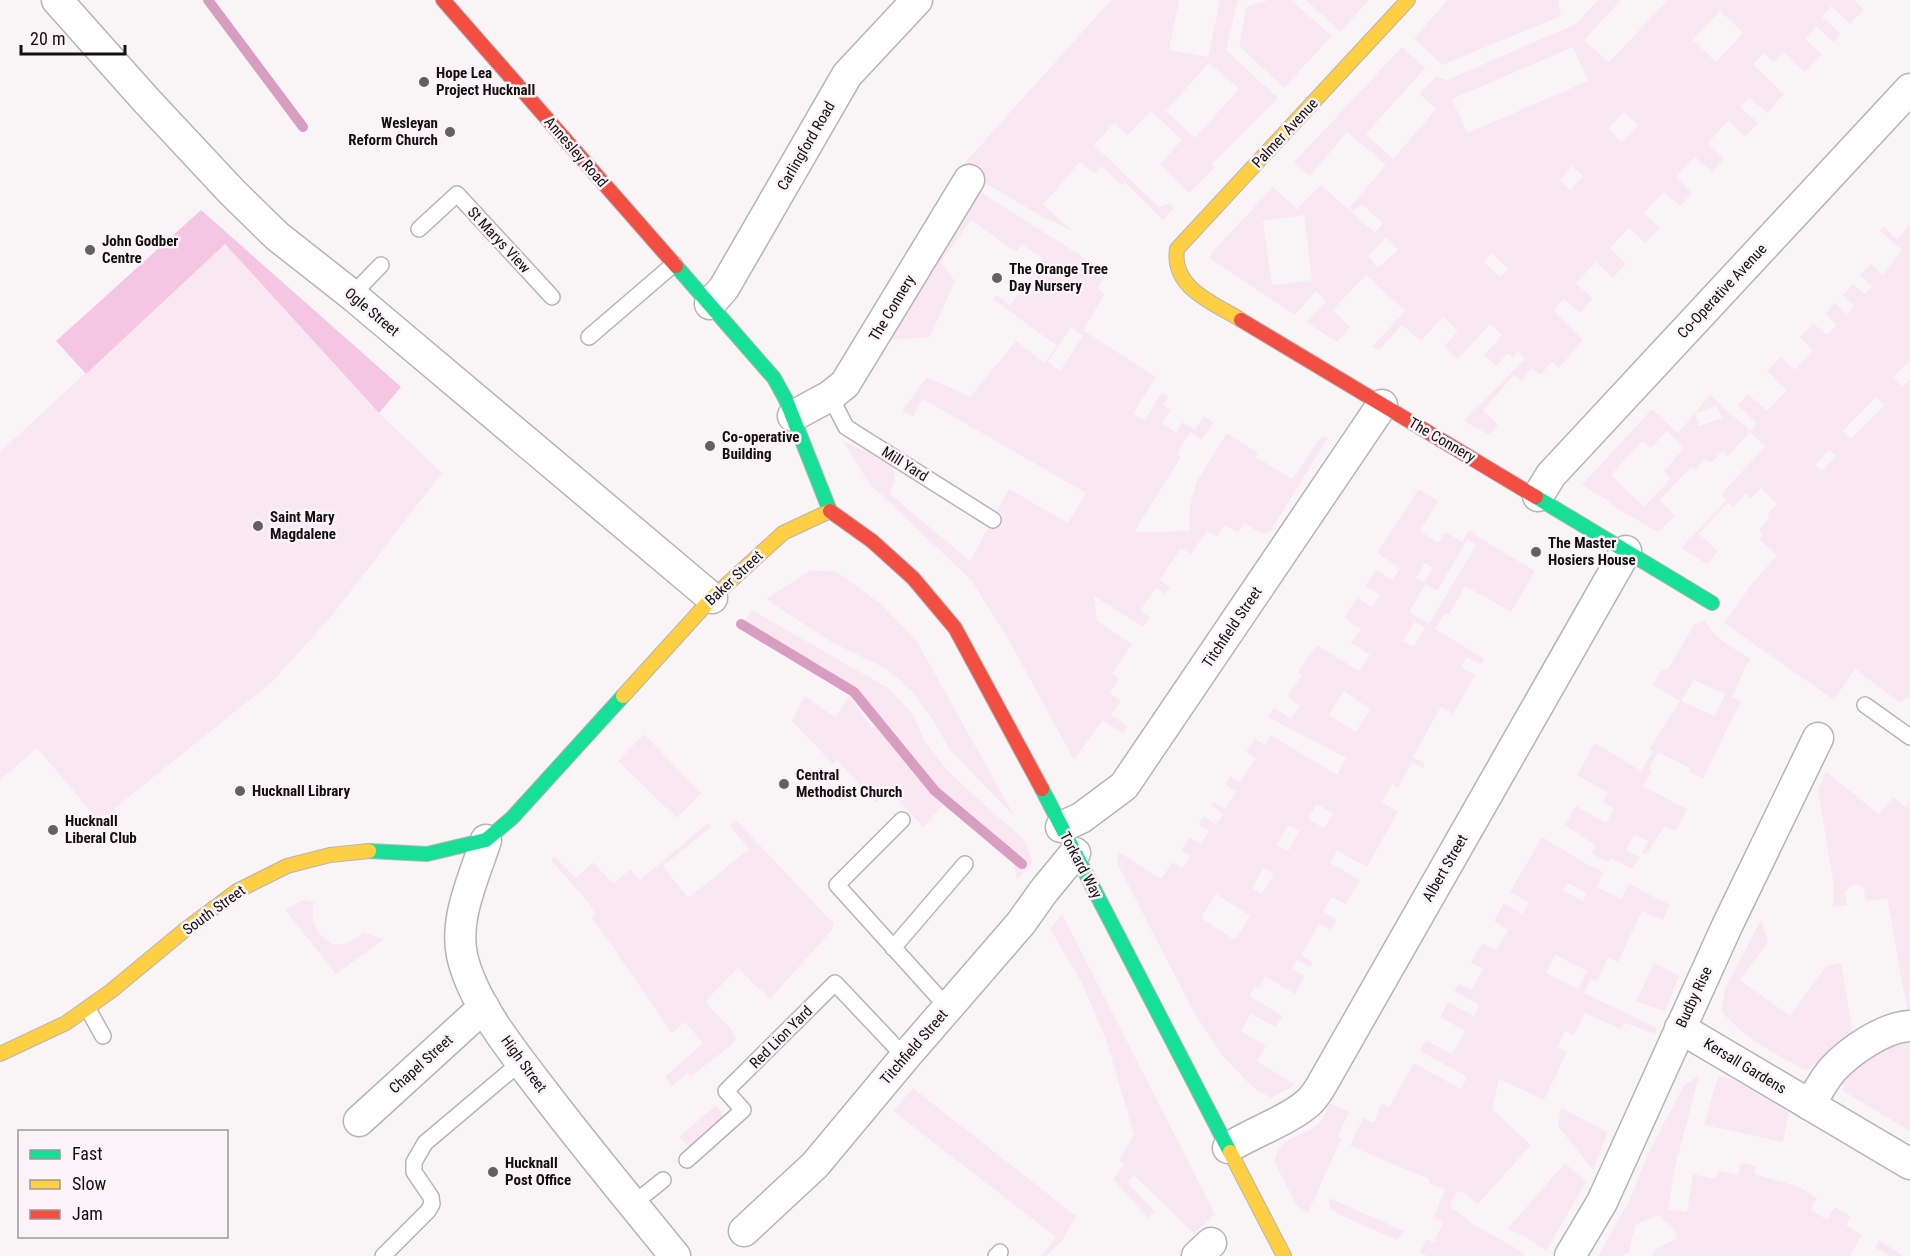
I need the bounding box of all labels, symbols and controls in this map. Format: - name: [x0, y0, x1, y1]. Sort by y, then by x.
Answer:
- scale bar: [21, 18, 124, 56]
- text: 20 m: [30, 28, 65, 49]
- place label: Hope Lea Project Hucknall: [436, 64, 535, 99]
- marker: Hope Lea Project Hucknall: [417, 75, 431, 89]
- street label: Palmer Avenue: [1248, 95, 1322, 171]
- street label: Carlingford Road: [773, 98, 839, 194]
- street label: Annesley Road: [541, 113, 611, 191]
- place label: Wesleyan Reform Church: [348, 114, 438, 149]
- marker: Wesleyan Reform Church: [443, 125, 457, 139]
- street label: St Marys View: [464, 203, 534, 277]
- place label: John Godber Centre: [102, 232, 178, 267]
- street label: Co-Operative Avenue: [1674, 240, 1770, 342]
- marker: John Godber Centre: [83, 243, 97, 257]
- place label: The Orange Tree Day Nursery: [1009, 260, 1108, 295]
- marker: The Orange Tree Day Nursery: [990, 271, 1004, 285]
- street label: The Connery: [865, 272, 919, 344]
- street label: Ogle Street: [341, 284, 403, 340]
- street label: The Connery: [1405, 414, 1479, 466]
- place label: Co-operative Building: [722, 428, 800, 463]
- marker: Co-operative Building: [703, 439, 717, 453]
- street label: Mill Yard: [878, 443, 932, 485]
- place label: Saint Mary Magdalene: [270, 508, 336, 543]
- marker: Saint Mary Magdalene: [251, 519, 265, 533]
- place label: The Master Hosiers House: [1548, 534, 1636, 569]
- marker: The Master Hosiers House: [1529, 545, 1543, 559]
- street label: Baker Street: [701, 547, 767, 609]
- street label: Titchfield Street: [1198, 583, 1266, 671]
- place label: Central Methodist Church: [796, 766, 903, 801]
- marker: Central Methodist Church: [777, 777, 791, 791]
- place label: Hucknall Library: [252, 782, 350, 800]
- marker: Hucknall Library: [233, 784, 247, 798]
- place label: Hucknall Liberal Club: [65, 812, 137, 847]
- marker: Hucknall Liberal Club: [46, 823, 60, 837]
- street label: Torkard Way: [1056, 829, 1106, 901]
- street label: Albert Street: [1419, 831, 1471, 905]
- street label: South Street: [179, 881, 249, 939]
- street label: Budby Rise: [1672, 964, 1716, 1030]
- street label: Red Lion Yard: [746, 1002, 816, 1072]
- street label: Titchfield Street: [876, 1006, 952, 1088]
- street label: Chapel Street: [385, 1031, 457, 1097]
- street label: High Street: [497, 1032, 551, 1096]
- street label: Kersall Gardens: [1700, 1034, 1790, 1098]
- legend: [18, 1130, 228, 1238]
- text: Fast: [72, 1143, 103, 1164]
- place label: Hucknall Post Office: [505, 1154, 571, 1189]
- marker: Hucknall Post Office: [486, 1165, 500, 1179]
- text: Slow: [72, 1173, 107, 1194]
- text: Jam: [72, 1203, 103, 1224]

